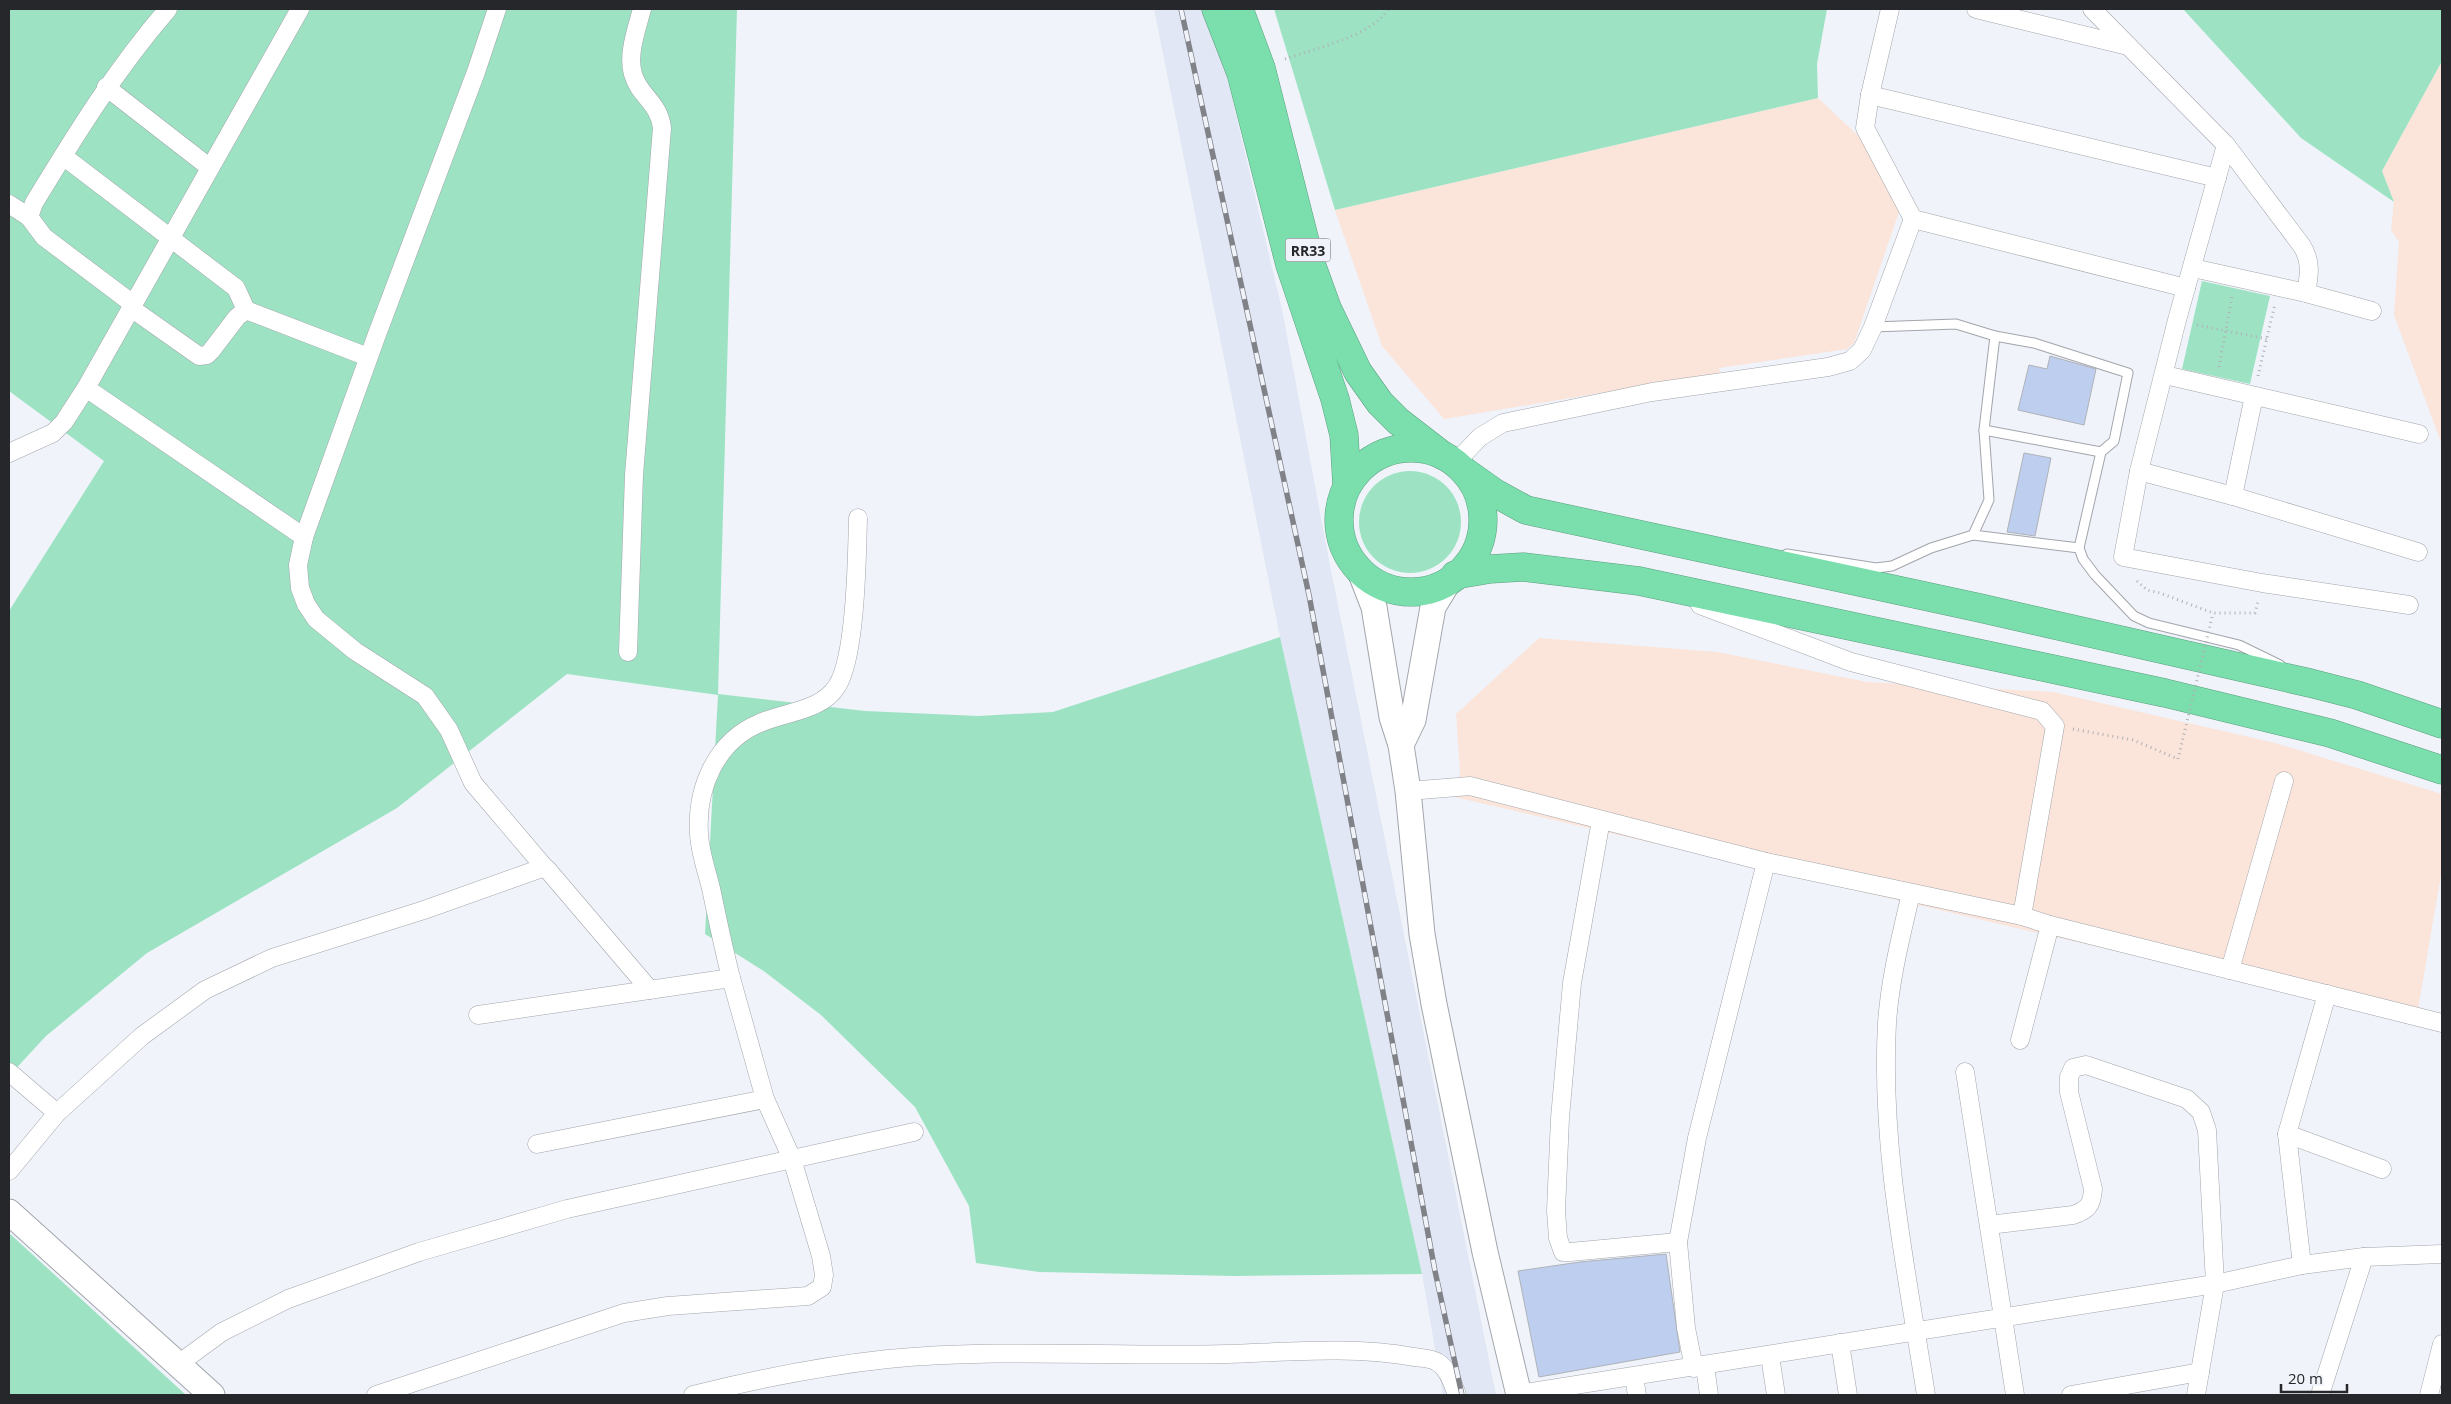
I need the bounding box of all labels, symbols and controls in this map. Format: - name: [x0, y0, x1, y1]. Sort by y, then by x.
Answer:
- road number: RR33: [1286, 238, 1330, 262]
- scale bar: [2281, 1362, 2347, 1394]
- text: 20 m: [2288, 1368, 2323, 1388]

